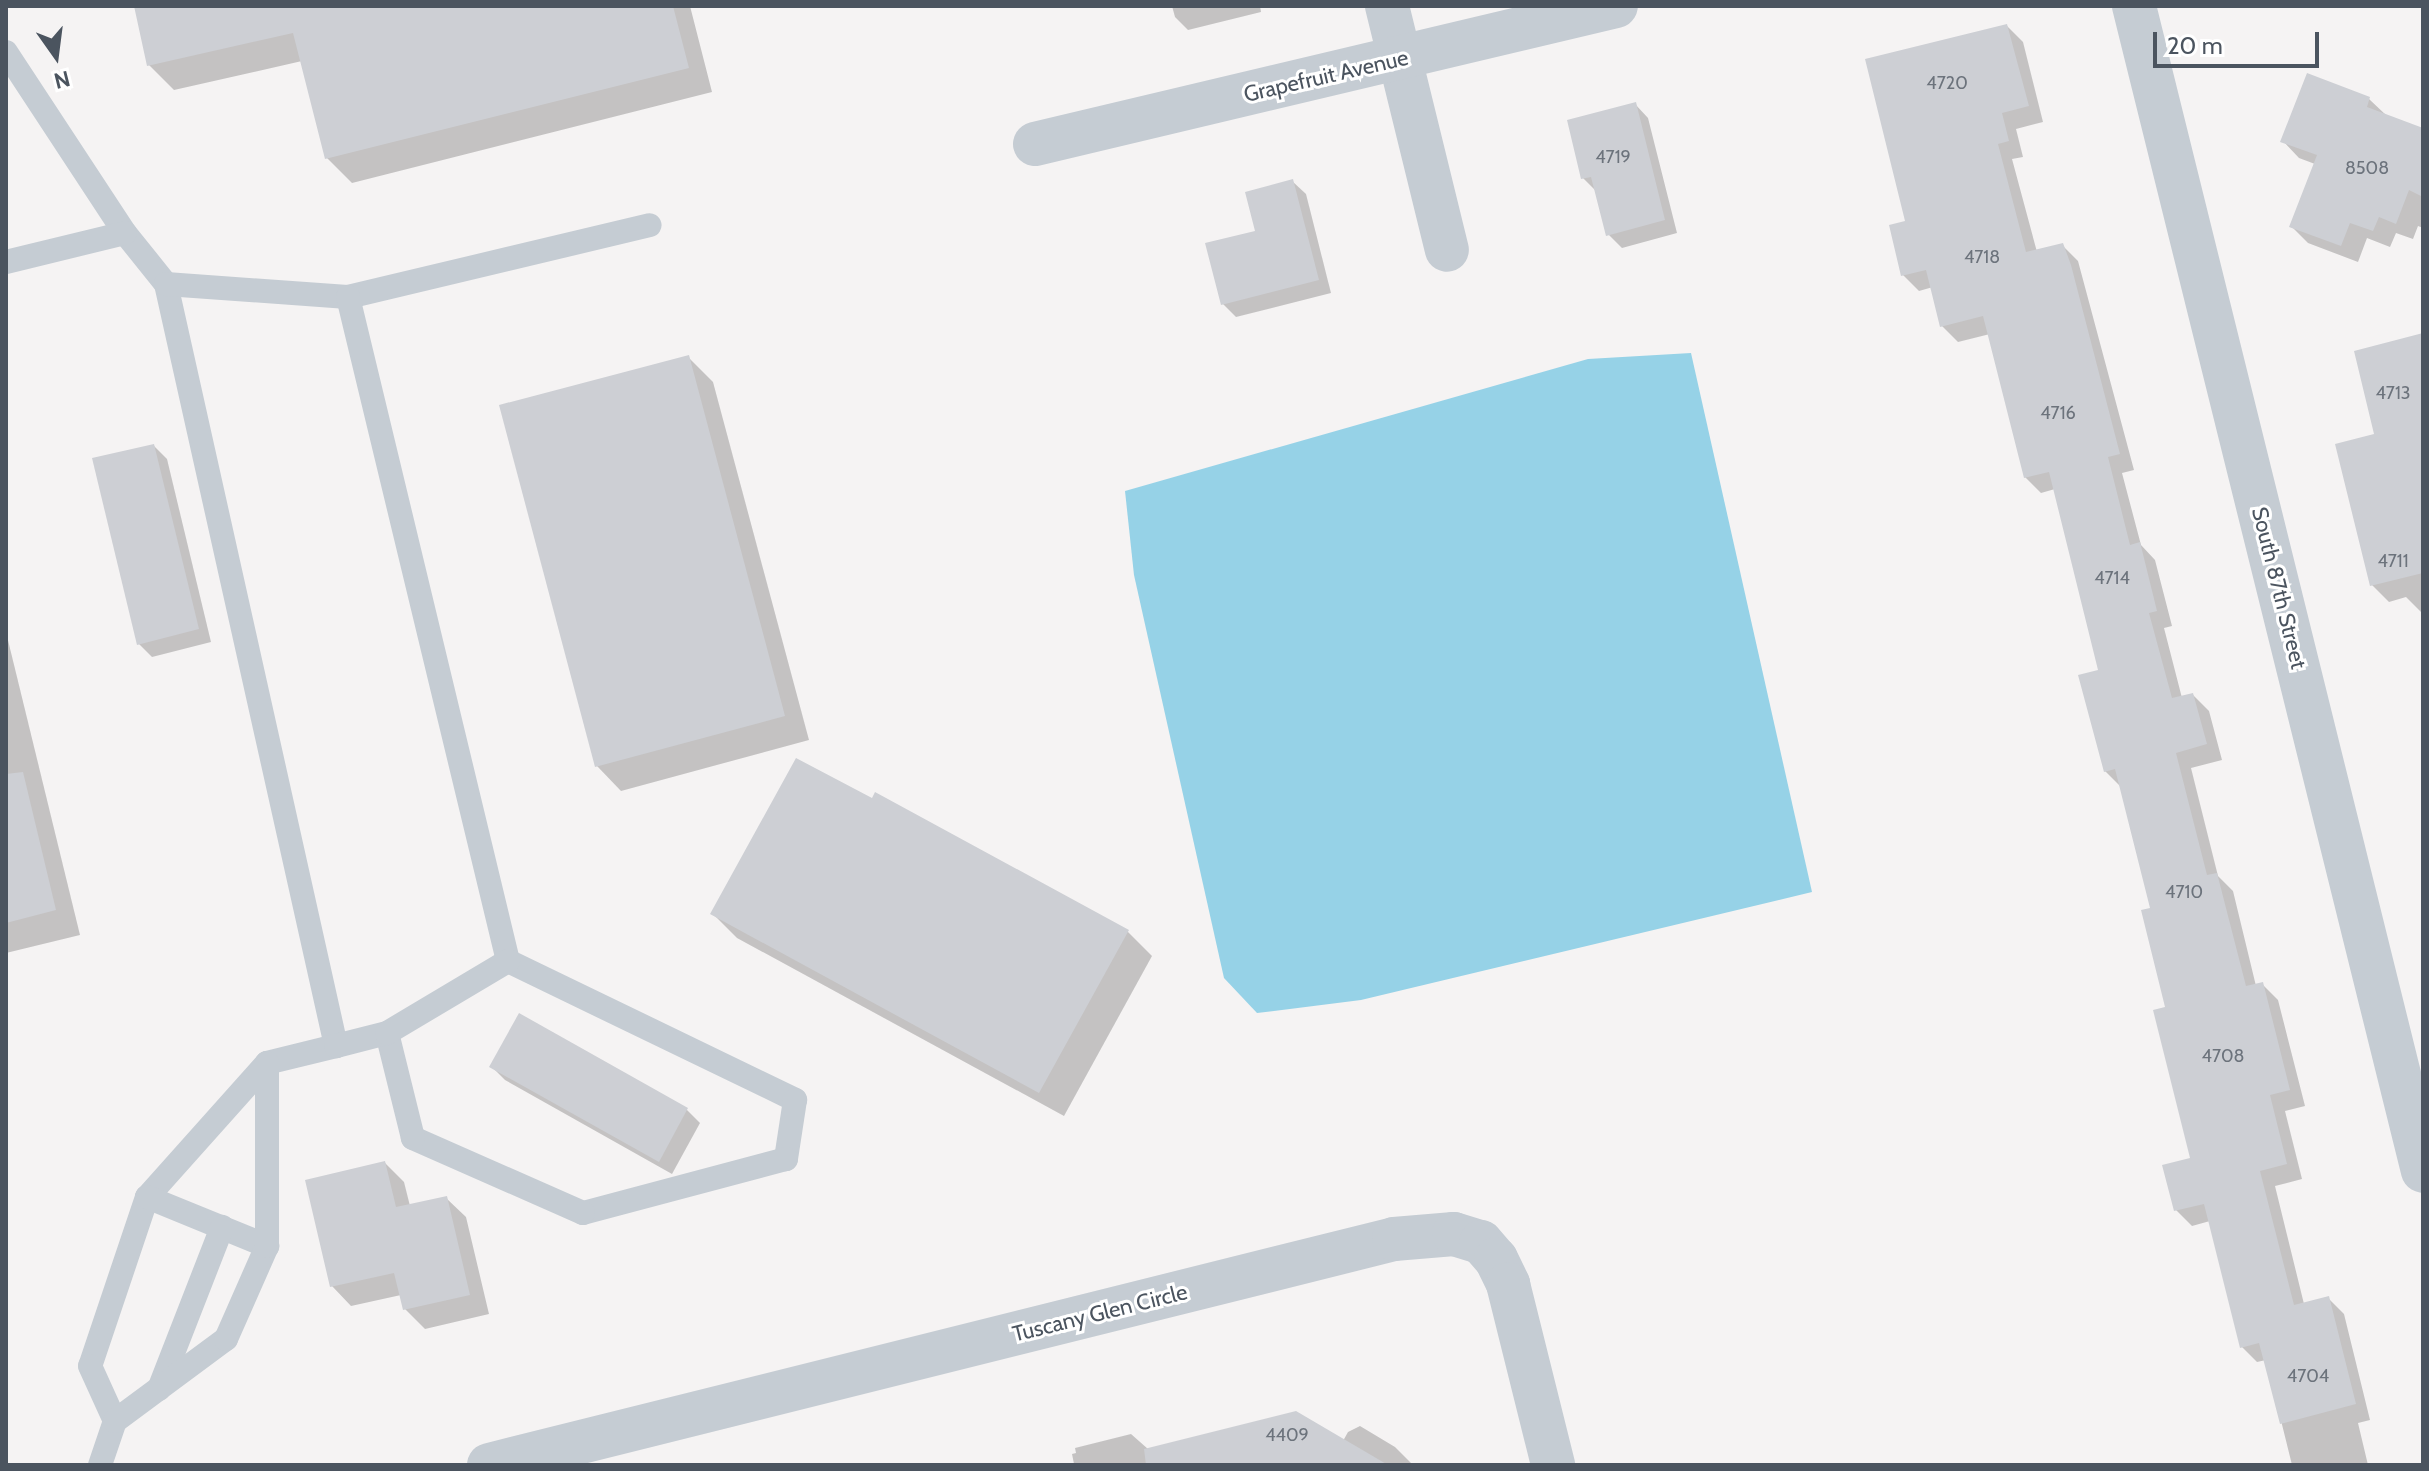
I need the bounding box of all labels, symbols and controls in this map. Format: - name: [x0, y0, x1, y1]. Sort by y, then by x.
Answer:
- north arrow: [16, 16, 96, 96]
- scale bar: [2157, 16, 2323, 66]
- text: 20 m: [2167, 31, 2223, 60]
- street label: Grapefruit Avenue: [1241, 44, 1411, 108]
- text: N: [51, 65, 73, 95]
- house number: 4720: [1926, 72, 1968, 94]
- house number: 4719: [1595, 146, 1631, 168]
- house number: 8508: [2345, 157, 2389, 179]
- house number: 4718: [1964, 246, 2000, 268]
- house number: 4713: [2375, 382, 2411, 404]
- house number: 4716: [2040, 402, 2076, 424]
- street label: South 87th Street: [2246, 504, 2312, 672]
- house number: 4711: [2377, 550, 2409, 572]
- house number: 4714: [2094, 567, 2130, 589]
- house number: 4710: [2165, 881, 2203, 903]
- house number: 4708: [2202, 1045, 2244, 1067]
- street label: Tuscany Glen Circle: [1010, 1279, 1190, 1347]
- house number: 4704: [2287, 1365, 2329, 1387]
- house number: 4409: [1265, 1424, 1309, 1446]

